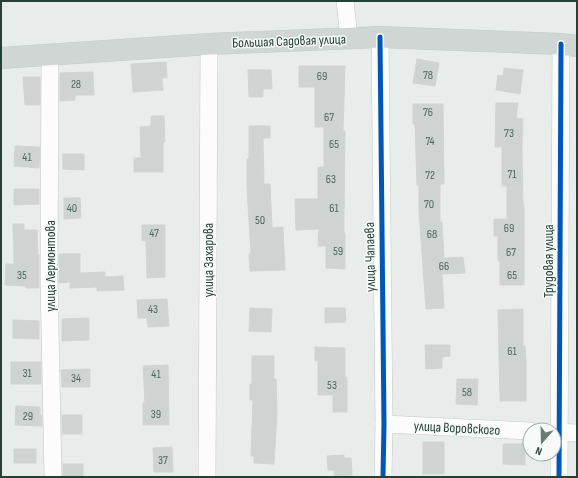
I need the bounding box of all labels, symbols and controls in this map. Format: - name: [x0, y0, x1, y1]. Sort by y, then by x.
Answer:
- street label: Большая Садовая улица: [232, 31, 346, 51]
- house number: 78: [423, 68, 433, 83]
- house number: 69: [317, 69, 327, 84]
- house number: 28: [71, 77, 81, 92]
- house number: 76: [423, 105, 433, 120]
- house number: 67: [324, 110, 334, 125]
- house number: 73: [504, 126, 514, 141]
- house number: 74: [425, 134, 435, 149]
- house number: 65: [329, 137, 339, 152]
- house number: 41: [22, 150, 32, 165]
- house number: 71: [507, 167, 517, 182]
- house number: 72: [425, 168, 435, 183]
- house number: 63: [326, 172, 336, 187]
- house number: 70: [424, 197, 434, 212]
- house number: 40: [67, 201, 77, 216]
- house number: 61: [329, 201, 340, 216]
- house number: 50: [255, 213, 265, 228]
- street label: улица Лермонтова: [42, 220, 59, 312]
- house number: 69: [504, 221, 514, 236]
- street label: улица Чапаева: [361, 222, 379, 292]
- street label: улица Захарова: [200, 223, 217, 297]
- street label: Трудовая улица: [540, 224, 557, 298]
- house number: 47: [149, 226, 159, 241]
- house number: 68: [427, 227, 437, 242]
- house number: 59: [333, 244, 343, 259]
- house number: 67: [506, 245, 516, 260]
- house number: 66: [439, 259, 449, 274]
- house number: 35: [17, 268, 27, 283]
- house number: 65: [507, 268, 517, 283]
- house number: 43: [148, 302, 158, 317]
- house number: 61: [507, 344, 518, 359]
- house number: 31: [22, 366, 32, 381]
- house number: 41: [151, 367, 161, 382]
- house number: 34: [71, 371, 81, 386]
- house number: 53: [327, 378, 337, 393]
- house number: 58: [462, 385, 472, 400]
- house number: 39: [151, 407, 161, 422]
- house number: 29: [23, 409, 33, 424]
- street label: улица Воровского: [413, 417, 501, 439]
- north arrow: [522, 422, 562, 462]
- text: N: [534, 444, 544, 458]
- house number: 37: [158, 453, 168, 468]

